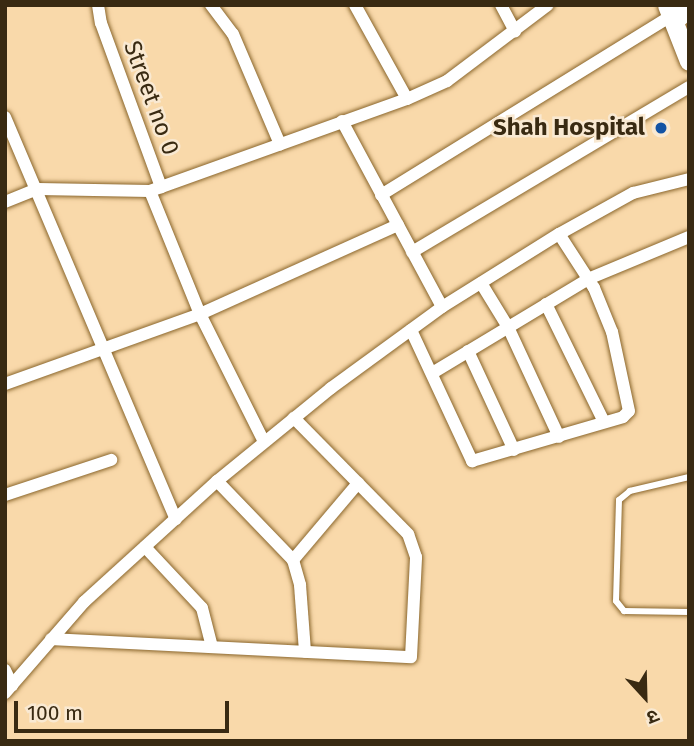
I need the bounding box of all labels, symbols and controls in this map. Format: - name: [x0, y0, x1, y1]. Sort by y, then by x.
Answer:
- street label: Street no 0: [117, 37, 185, 159]
- place label: Shah Hospital: [493, 114, 645, 142]
- marker: Shah Hospital: [651, 118, 671, 138]
- north arrow: [610, 662, 680, 732]
- scale bar: [18, 686, 233, 730]
- text: 100 m: [27, 700, 83, 726]
- text: उ: [644, 704, 663, 730]

